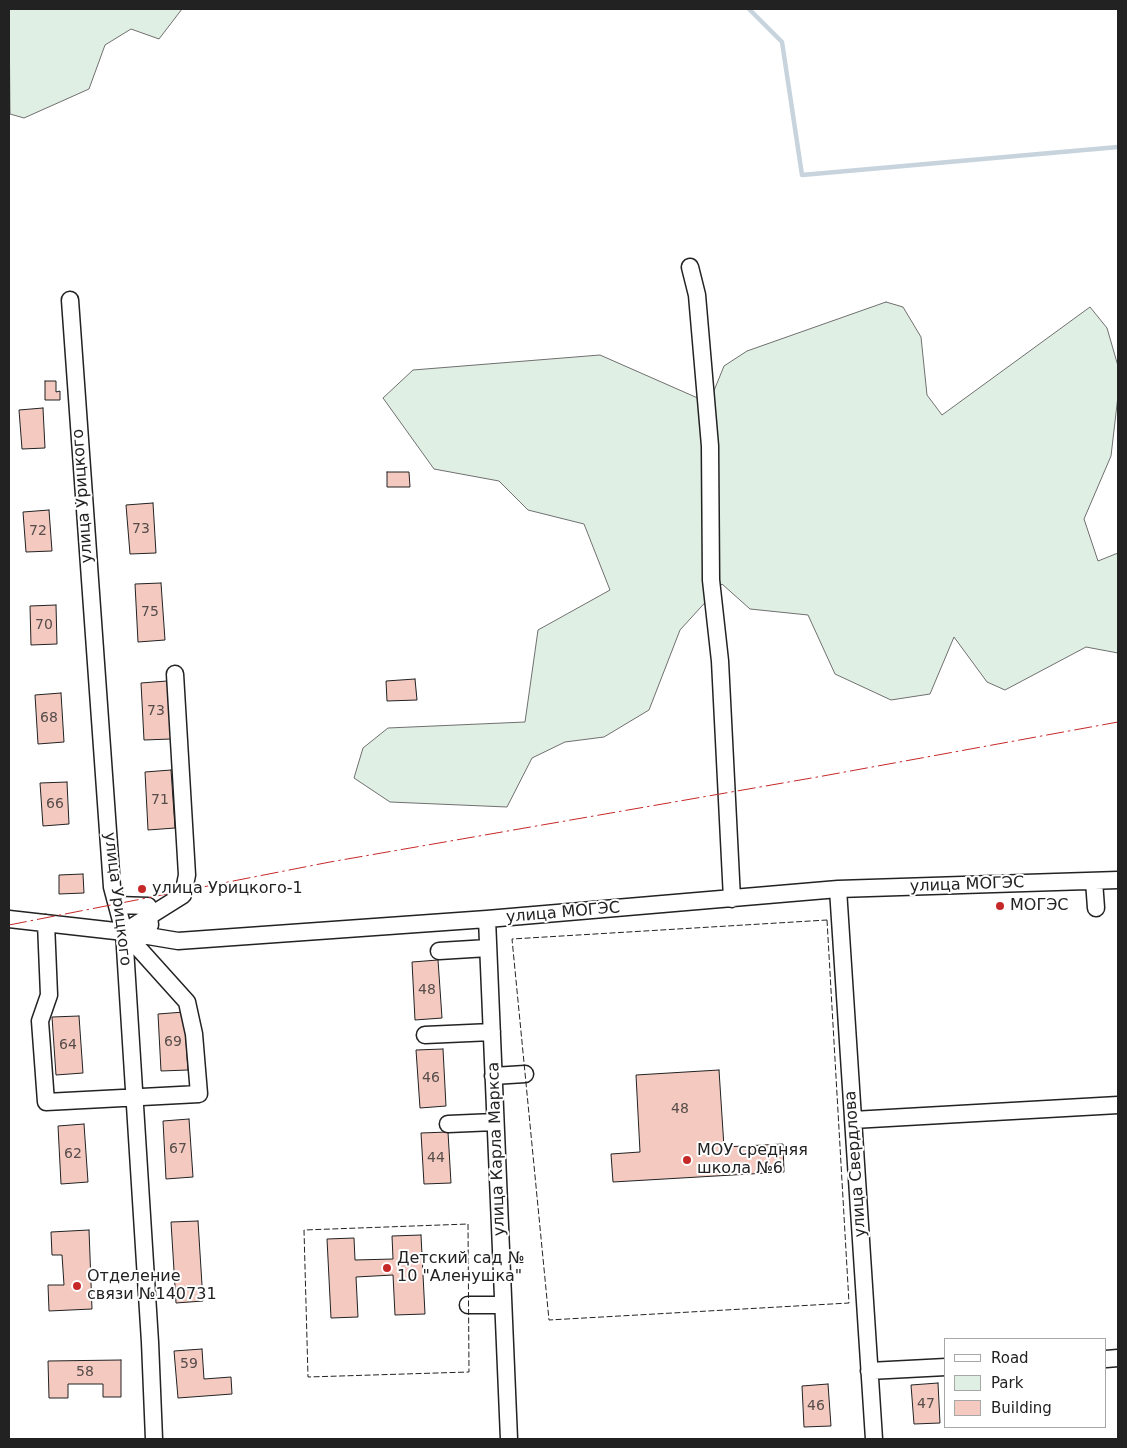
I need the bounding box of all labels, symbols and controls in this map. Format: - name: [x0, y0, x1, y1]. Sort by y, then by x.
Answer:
- street label: улица Урицкого: [69, 428, 97, 564]
- house number: 73: [132, 521, 150, 537]
- house number: 72: [29, 523, 47, 539]
- house number: 75: [141, 604, 159, 620]
- house number: 70: [35, 617, 53, 633]
- house number: 73: [147, 703, 165, 719]
- house number: 68: [40, 710, 58, 726]
- house number: 71: [151, 792, 169, 808]
- house number: 66: [46, 796, 64, 812]
- street label: улица Урицкого: [99, 831, 135, 967]
- street label: улица МОГЭС: [910, 873, 1024, 897]
- place label: улица Урицкого-1: [152, 879, 303, 899]
- marker: улица Урицкого-1: [136, 883, 148, 895]
- place label: МОГЭС: [1010, 896, 1068, 916]
- street label: улица МОГЭС: [505, 898, 621, 928]
- marker: МОГЭС: [994, 900, 1006, 912]
- house number: 48: [418, 982, 436, 998]
- house number: 69: [164, 1034, 182, 1050]
- house number: 64: [59, 1037, 77, 1053]
- street label: улица Карла Маркса: [484, 1062, 510, 1236]
- house number: 46: [422, 1070, 440, 1086]
- street label: улица Свердлова: [841, 1090, 871, 1238]
- house number: 48: [671, 1101, 689, 1117]
- house number: 67: [169, 1141, 187, 1157]
- place label: МОУ средняя школа №6: [697, 1141, 808, 1179]
- house number: 62: [64, 1146, 82, 1162]
- house number: 44: [427, 1150, 445, 1166]
- marker: МОУ средняя школа №6: [681, 1154, 693, 1166]
- place label: Детский сад № 10 "Аленушка": [397, 1249, 524, 1287]
- marker: Детский сад № 10 "Аленушка": [381, 1262, 393, 1274]
- place label: Отделение связи №140731: [87, 1267, 217, 1305]
- marker: Отделение связи №140731: [71, 1280, 83, 1292]
- legend: [944, 1338, 1107, 1428]
- text: Road: [991, 1349, 1029, 1367]
- house number: 59: [180, 1356, 198, 1372]
- house number: 58: [76, 1364, 94, 1380]
- text: Park: [991, 1374, 1023, 1392]
- house number: 47: [917, 1396, 935, 1412]
- house number: 46: [807, 1398, 825, 1414]
- text: Building: [991, 1399, 1052, 1417]

